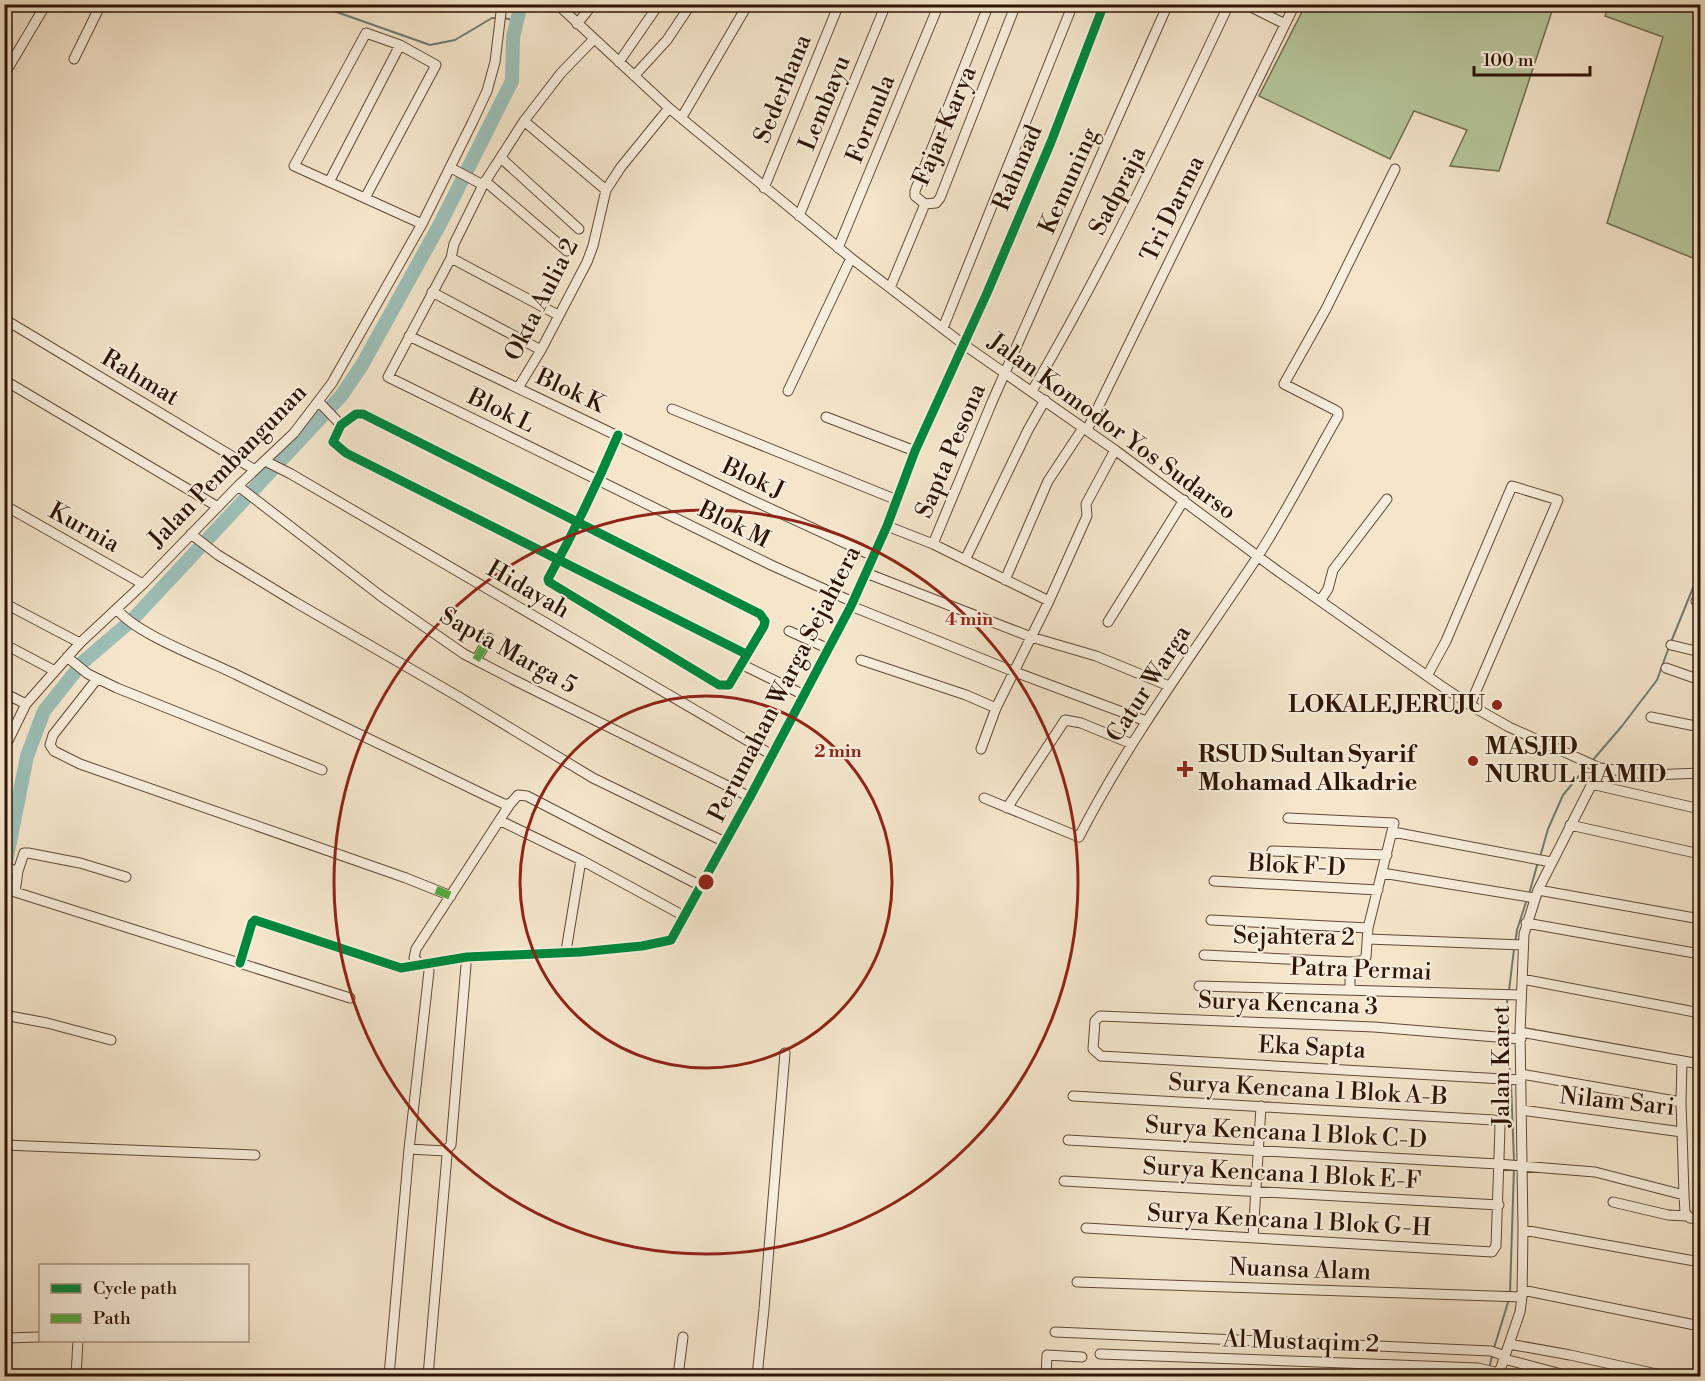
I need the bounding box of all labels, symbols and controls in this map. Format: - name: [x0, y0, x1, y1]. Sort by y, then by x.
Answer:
- street label: Sederhana: [748, 29, 819, 148]
- scale bar: [1474, 39, 1590, 77]
- text: 100 m: [1483, 49, 1534, 72]
- street label: Lembayu: [792, 51, 858, 155]
- street label: Fajar Karya: [906, 61, 984, 190]
- street label: Formula: [840, 70, 903, 167]
- street label: Rahmad: [987, 120, 1050, 215]
- street label: Kemuning: [1032, 123, 1106, 239]
- street label: Sadpraja: [1083, 141, 1153, 240]
- street label: Tri Darma: [1134, 150, 1212, 267]
- street label: Okta Aulia 2: [498, 234, 586, 366]
- street label: Jalan Komodor Yos Sudarso: [981, 326, 1242, 527]
- street label: Rahmat: [96, 343, 185, 413]
- street label: Blok K: [530, 362, 611, 421]
- street label: Jalan Pembangunan: [142, 378, 314, 555]
- street label: Sapta Pesona: [909, 378, 993, 523]
- street label: Blok L: [462, 382, 540, 440]
- street label: Blok J: [716, 451, 789, 507]
- street label: Blok M: [692, 494, 775, 555]
- street label: Kurnia: [43, 496, 126, 560]
- street label: Perumahan Warga Sejahtera: [702, 540, 868, 827]
- street label: Hidayah: [481, 554, 575, 626]
- street label: Sapta Marga 5: [434, 601, 582, 701]
- text: 4 min: [945, 608, 993, 631]
- street label: Catur Warga: [1100, 619, 1198, 748]
- place label: LOKALE JERUJU: [1288, 690, 1485, 720]
- marker: LOKALE JERUJU: [1490, 698, 1504, 712]
- place label: MASJID NURUL HAMID: [1485, 732, 1666, 790]
- text: 2 min: [814, 740, 862, 763]
- place label: RSUD Sultan Syarif Mohamad Alkadrie: [1198, 740, 1418, 798]
- marker: MASJID NURUL HAMID: [1466, 754, 1480, 768]
- marker: RSUD Sultan Syarif Mohamad Alkadrie: [1176, 760, 1194, 778]
- street label: Blok F-D: [1246, 848, 1347, 884]
- centre of rings: [696, 872, 716, 892]
- street label: Sejahtera 2: [1233, 921, 1355, 953]
- street label: Patra Permai: [1289, 953, 1433, 987]
- street label: Surya Kencana 3: [1197, 986, 1379, 1022]
- street label: Jalan Karet: [1487, 1004, 1517, 1128]
- street label: Eka Sapta: [1257, 1030, 1367, 1066]
- street label: Surya Kencana 1 Blok A-B: [1168, 1068, 1448, 1112]
- street label: Nilam Sari: [1558, 1081, 1676, 1123]
- street label: Surya Kencana 1 Blok C-D: [1144, 1111, 1428, 1155]
- street label: Surya Kencana 1 Blok E-F: [1142, 1152, 1422, 1196]
- street label: Surya Kencana 1 Blok G-H: [1146, 1199, 1432, 1243]
- street label: Nuansa Alam: [1228, 1253, 1372, 1287]
- legend: [39, 1264, 249, 1342]
- text: Cycle path: [93, 1277, 177, 1300]
- text: Path: [93, 1307, 131, 1330]
- street label: Al Mustaqim 2: [1221, 1324, 1380, 1360]

